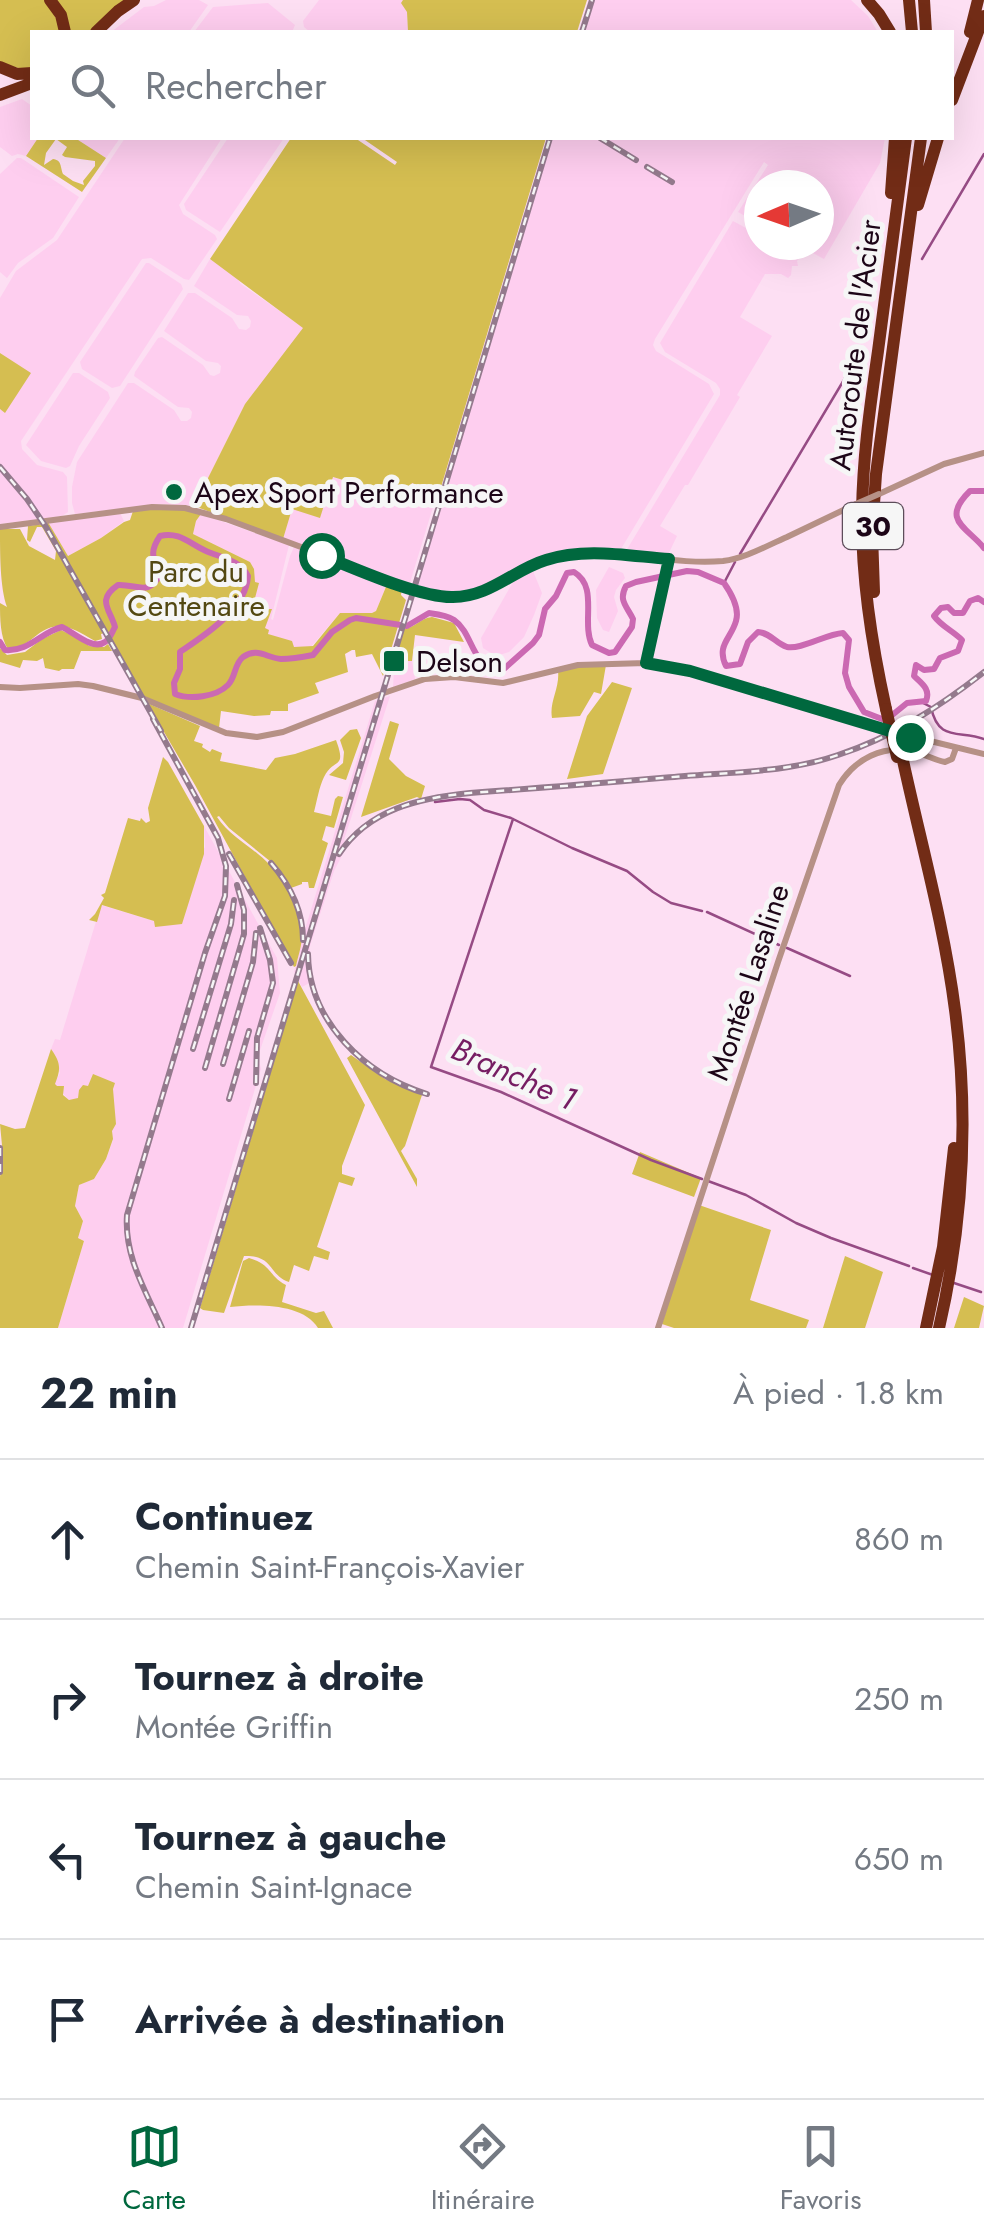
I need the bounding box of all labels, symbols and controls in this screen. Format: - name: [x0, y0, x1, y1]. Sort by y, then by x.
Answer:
- search box: [30, 30, 954, 140]
- icon: search: [65, 58, 120, 113]
- text: Rechercher: [145, 58, 327, 113]
- north arrow: [744, 170, 834, 260]
- street label: Autoroute de l'Acier: [818, 216, 892, 473]
- place label: Apex Sport Performance: [194, 471, 504, 514]
- marker: Apex Sport Performance: [163, 481, 185, 503]
- road number: 30: [843, 503, 903, 549]
- route start: [299, 533, 345, 579]
- park label: Parc du Centenaire: [127, 550, 265, 627]
- place label: Delson: [416, 640, 503, 683]
- marker: Delson: [381, 648, 407, 674]
- route end: [888, 715, 934, 761]
- street label: Montée Lasaline: [696, 878, 800, 1086]
- water label: Branche 1: [444, 1026, 584, 1122]
- text: 22 min: [40, 1363, 178, 1424]
- text: À pied · 1.8 km: [733, 1370, 944, 1416]
- text: Continuez: [135, 1489, 313, 1544]
- icon: ahead: [40, 1512, 95, 1567]
- text: 860 m: [854, 1516, 944, 1562]
- text: Chemin Saint-François-Xavier: [135, 1544, 524, 1590]
- text: Tournez à droite: [135, 1649, 424, 1704]
- icon: right: [40, 1672, 95, 1727]
- text: 250 m: [854, 1676, 944, 1722]
- text: Montée Griffin: [135, 1704, 333, 1750]
- text: Tournez à gauche: [135, 1809, 446, 1864]
- icon: left: [40, 1832, 95, 1887]
- text: 650 m: [854, 1836, 944, 1882]
- text: Chemin Saint-Ignace: [135, 1864, 412, 1910]
- icon: arrive: [40, 1992, 95, 2047]
- text: Arrivée à destination: [135, 1992, 505, 2047]
- tab: Carte: [122, 2119, 186, 2220]
- tab: Itinéraire: [431, 2119, 535, 2220]
- tab: Favoris: [780, 2119, 862, 2220]

